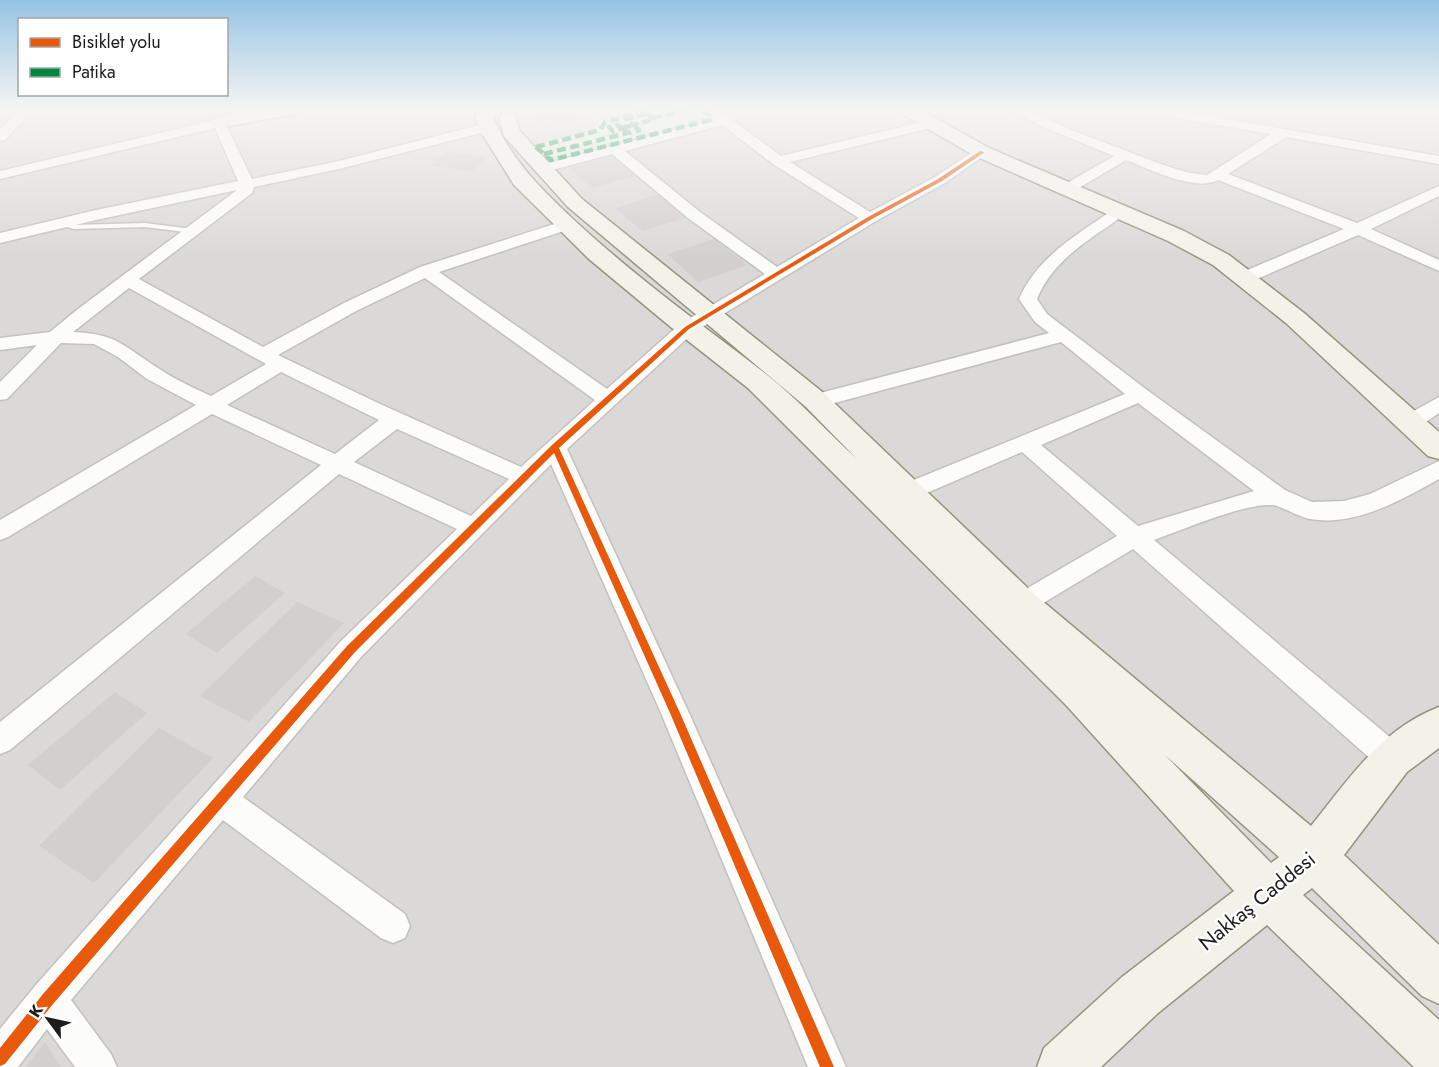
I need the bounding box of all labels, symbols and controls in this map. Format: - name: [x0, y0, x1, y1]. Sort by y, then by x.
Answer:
- legend: [18, 18, 228, 96]
- text: Bisiklet yolu: [72, 29, 161, 55]
- text: Patika: [72, 59, 116, 85]
- street label: Nakkaş Caddesi: [1192, 844, 1322, 958]
- north arrow: [18, 989, 78, 1049]
- text: K: [23, 999, 49, 1022]

